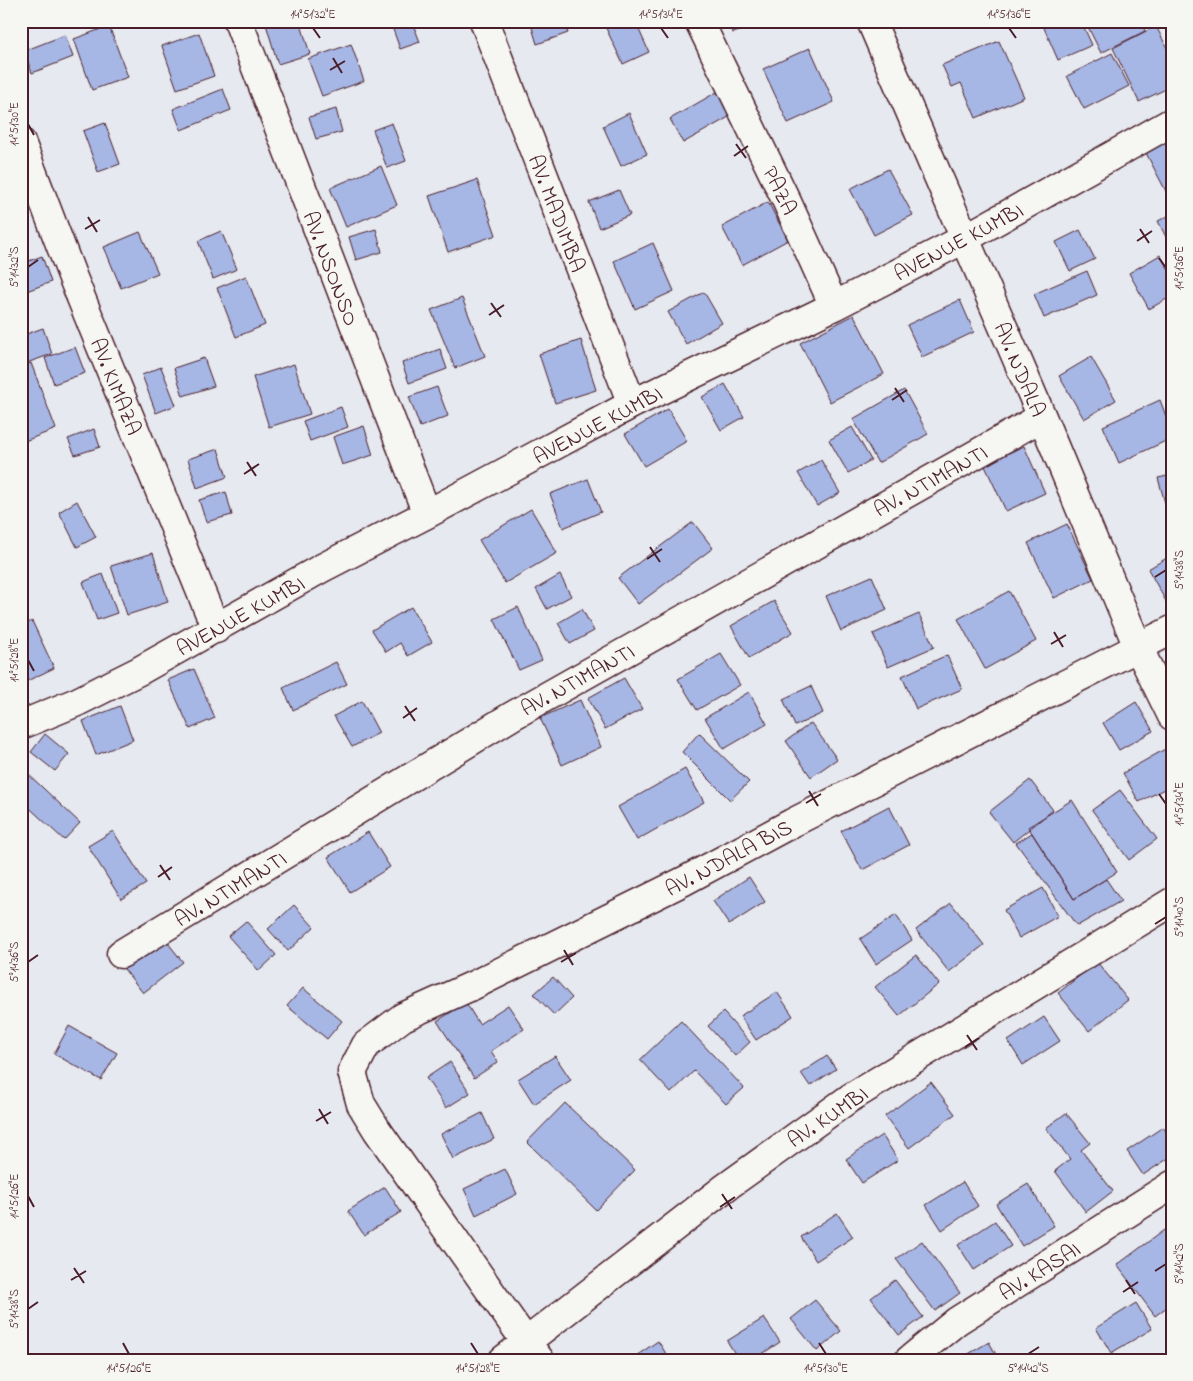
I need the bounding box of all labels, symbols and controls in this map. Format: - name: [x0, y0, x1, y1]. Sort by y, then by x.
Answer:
- text: 14°51'32"E: [291, 6, 335, 24]
- text: 14°51'34"E: [639, 6, 683, 24]
- text: 14°51'36"E: [987, 6, 1031, 24]
- text: 14°51'30"E: [6, 102, 24, 146]
- street label: AV. MADIMBA: [518, 151, 592, 278]
- street label: PAZA: [753, 161, 804, 221]
- street label: AVENUE KUMBI: [889, 196, 1030, 291]
- street label: AV. NSONSO: [293, 207, 366, 331]
- text: 5°14'32"S: [6, 246, 24, 288]
- text: 14°51'36"E: [1171, 246, 1189, 290]
- street label: AV. NDALA: [984, 318, 1053, 423]
- street label: AV. KIMAZA: [80, 334, 148, 441]
- street label: AVENUE KUMBI: [528, 379, 669, 474]
- street label: AV. NTIMANTI: [869, 438, 994, 527]
- text: 5°14'38"S: [1171, 550, 1189, 590]
- street label: AVENUE KUMBI: [171, 569, 312, 666]
- street label: AV. NTIMANTI: [516, 637, 641, 726]
- text: 14°51'28"E: [6, 638, 24, 682]
- text: 14°51'34"E: [1171, 782, 1189, 826]
- street label: AV. NDALA BIS: [660, 813, 799, 907]
- street label: AV. NTIMANTI: [169, 844, 294, 937]
- text: 5°14'40"S: [1171, 896, 1189, 937]
- text: 5°14'36"S: [6, 941, 24, 982]
- street label: AV. KUMBI: [782, 1080, 876, 1157]
- text: 14°51'26"E: [6, 1173, 24, 1219]
- street label: AV. KASAI: [994, 1235, 1088, 1310]
- text: 5°14'42"S: [1171, 1243, 1189, 1285]
- text: 5°14'38"S: [6, 1289, 24, 1329]
- text: 14°51'26"E: [106, 1360, 152, 1378]
- text: 14°51'28"E: [456, 1360, 500, 1378]
- text: 14°51'30"E: [804, 1360, 848, 1378]
- text: 5°14'42"S: [1007, 1360, 1049, 1378]

